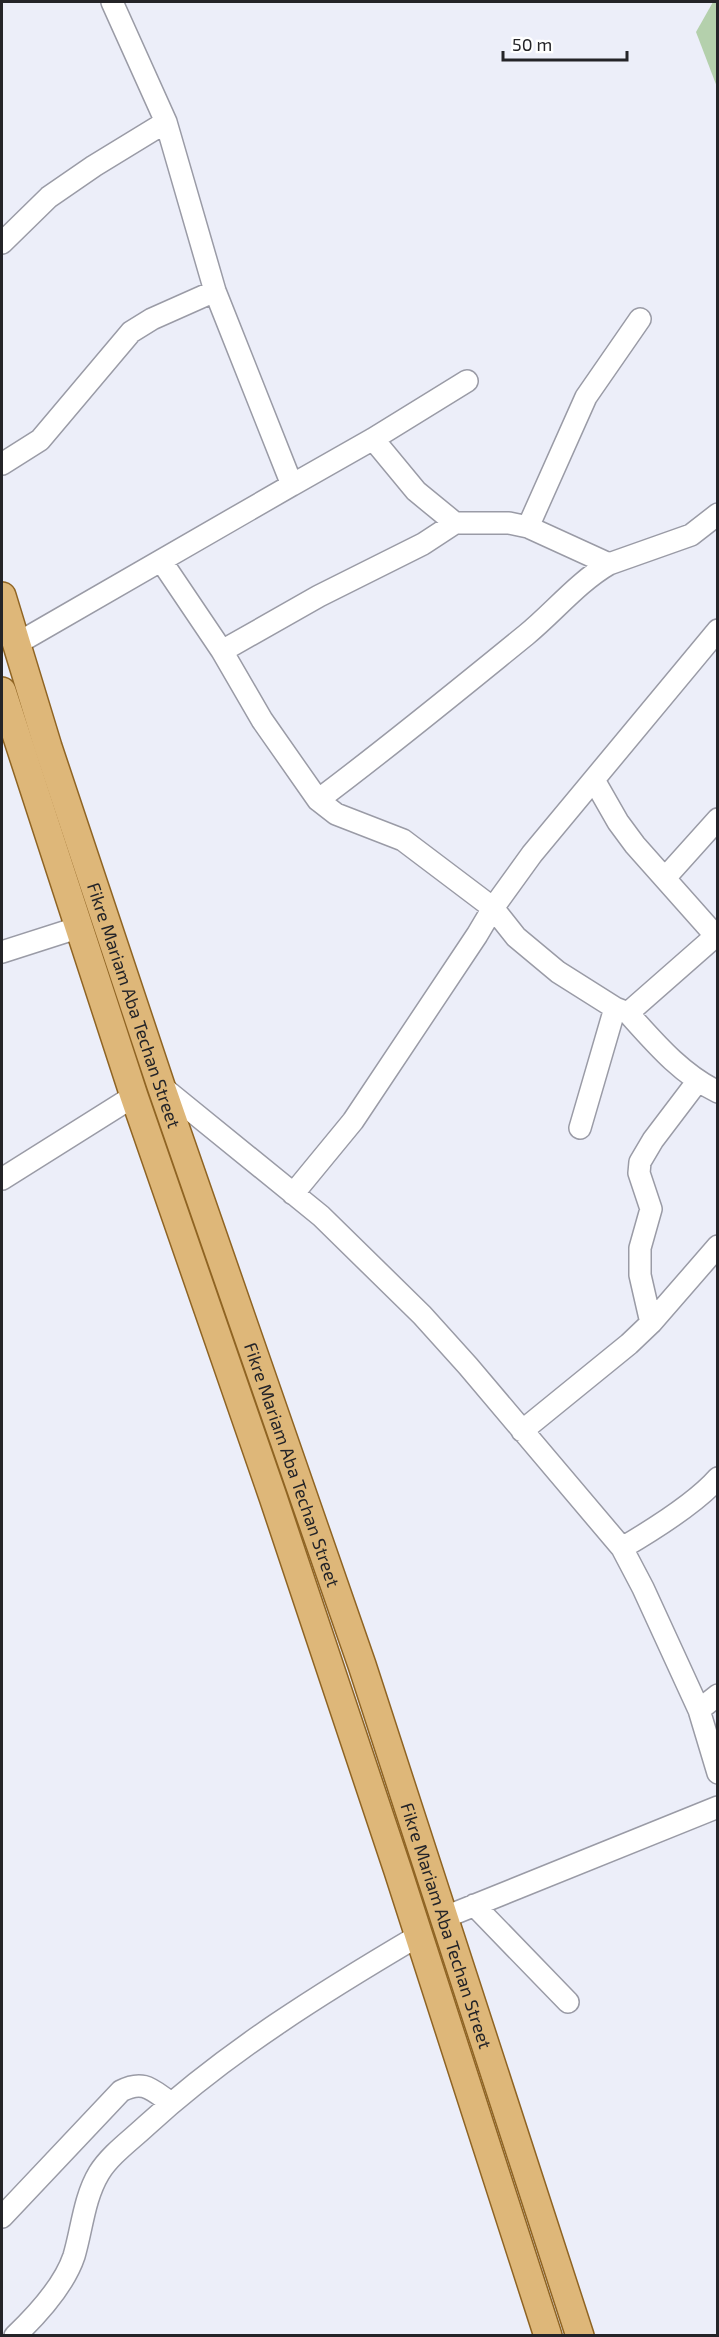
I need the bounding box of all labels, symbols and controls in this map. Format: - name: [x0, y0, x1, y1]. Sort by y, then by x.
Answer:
- scale bar: [503, 24, 628, 62]
- text: 50 m: [512, 33, 552, 55]
- street label: Fikre Mariam Aba Techan Street: [83, 880, 186, 1131]
- street label: Fikre Mariam Aba Techan Street: [240, 1339, 345, 1590]
- street label: Fikre Mariam Aba Techan Street: [396, 1800, 497, 2051]

